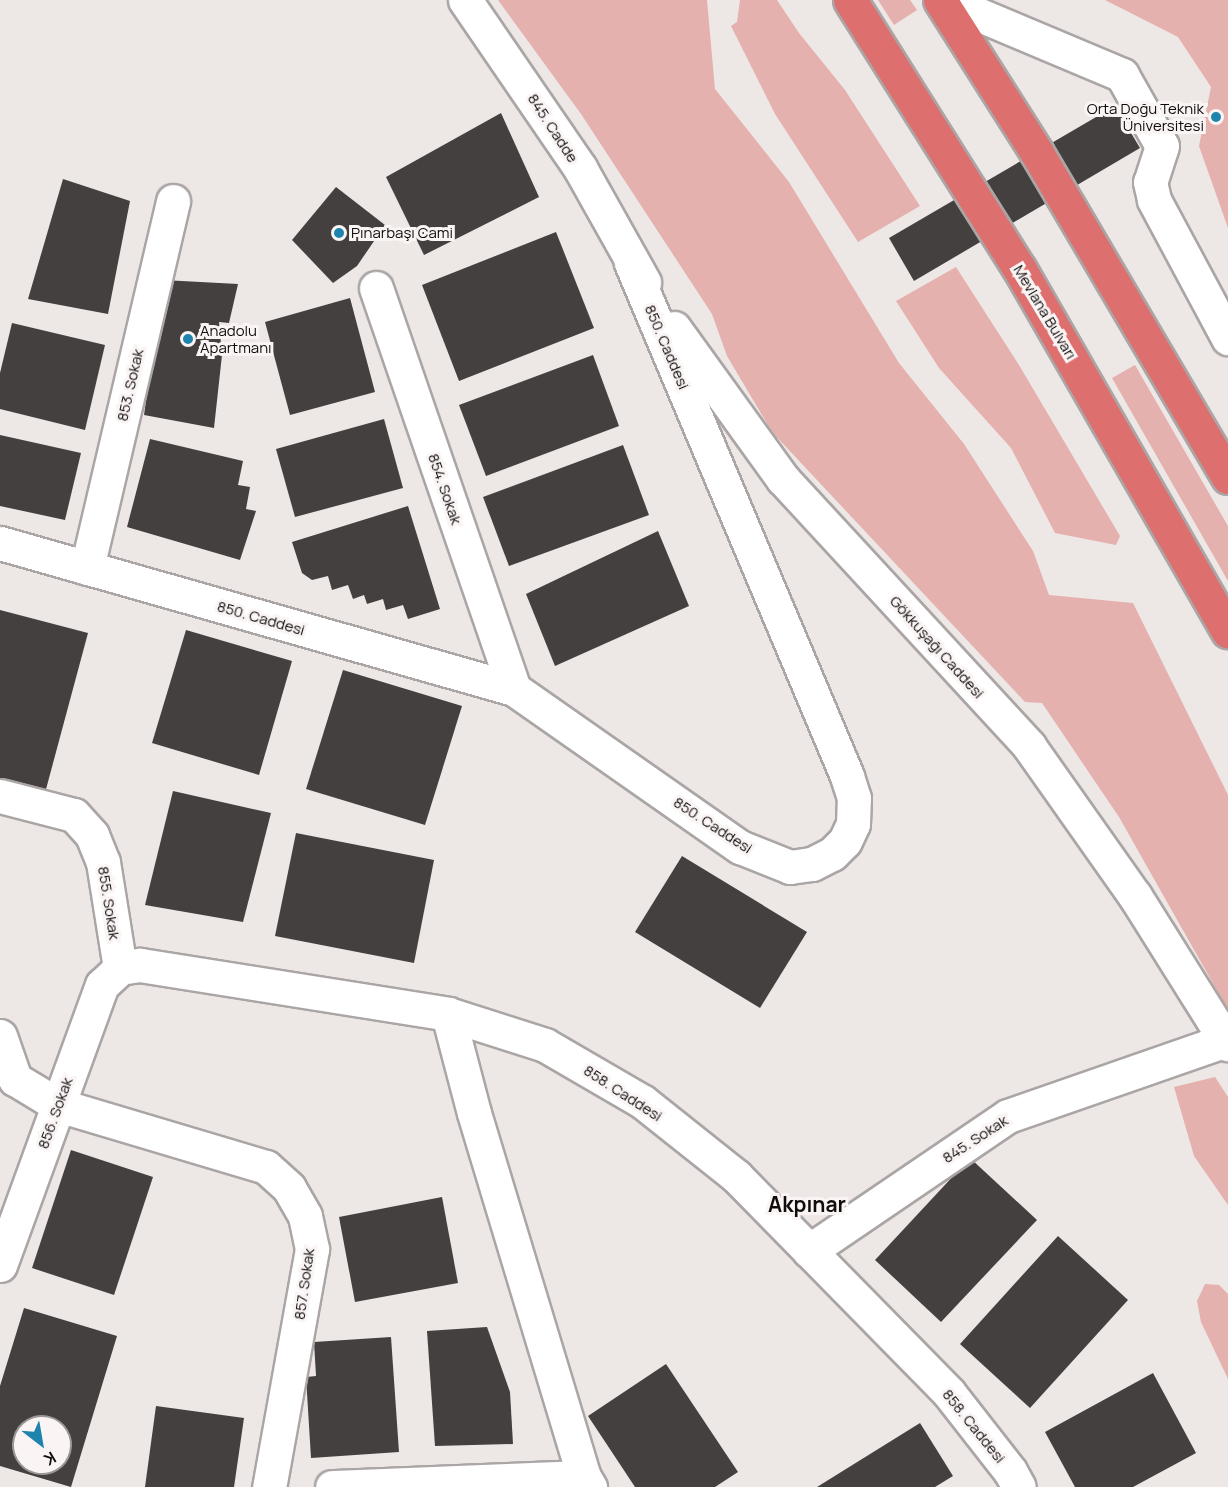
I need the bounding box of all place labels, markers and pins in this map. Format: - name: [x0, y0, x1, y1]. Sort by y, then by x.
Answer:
- place label: Orta Doğu Teknik Üniversitesi: [1087, 99, 1204, 134]
- marker: Orta Doğu Teknik Üniversitesi: [1209, 110, 1223, 124]
- place label: Pınarbaşı Cami: [351, 224, 453, 242]
- marker: Pınarbaşı Cami: [332, 226, 346, 240]
- place label: Anadolu Apartmanı: [200, 321, 272, 356]
- marker: Anadolu Apartmanı: [181, 332, 195, 346]

